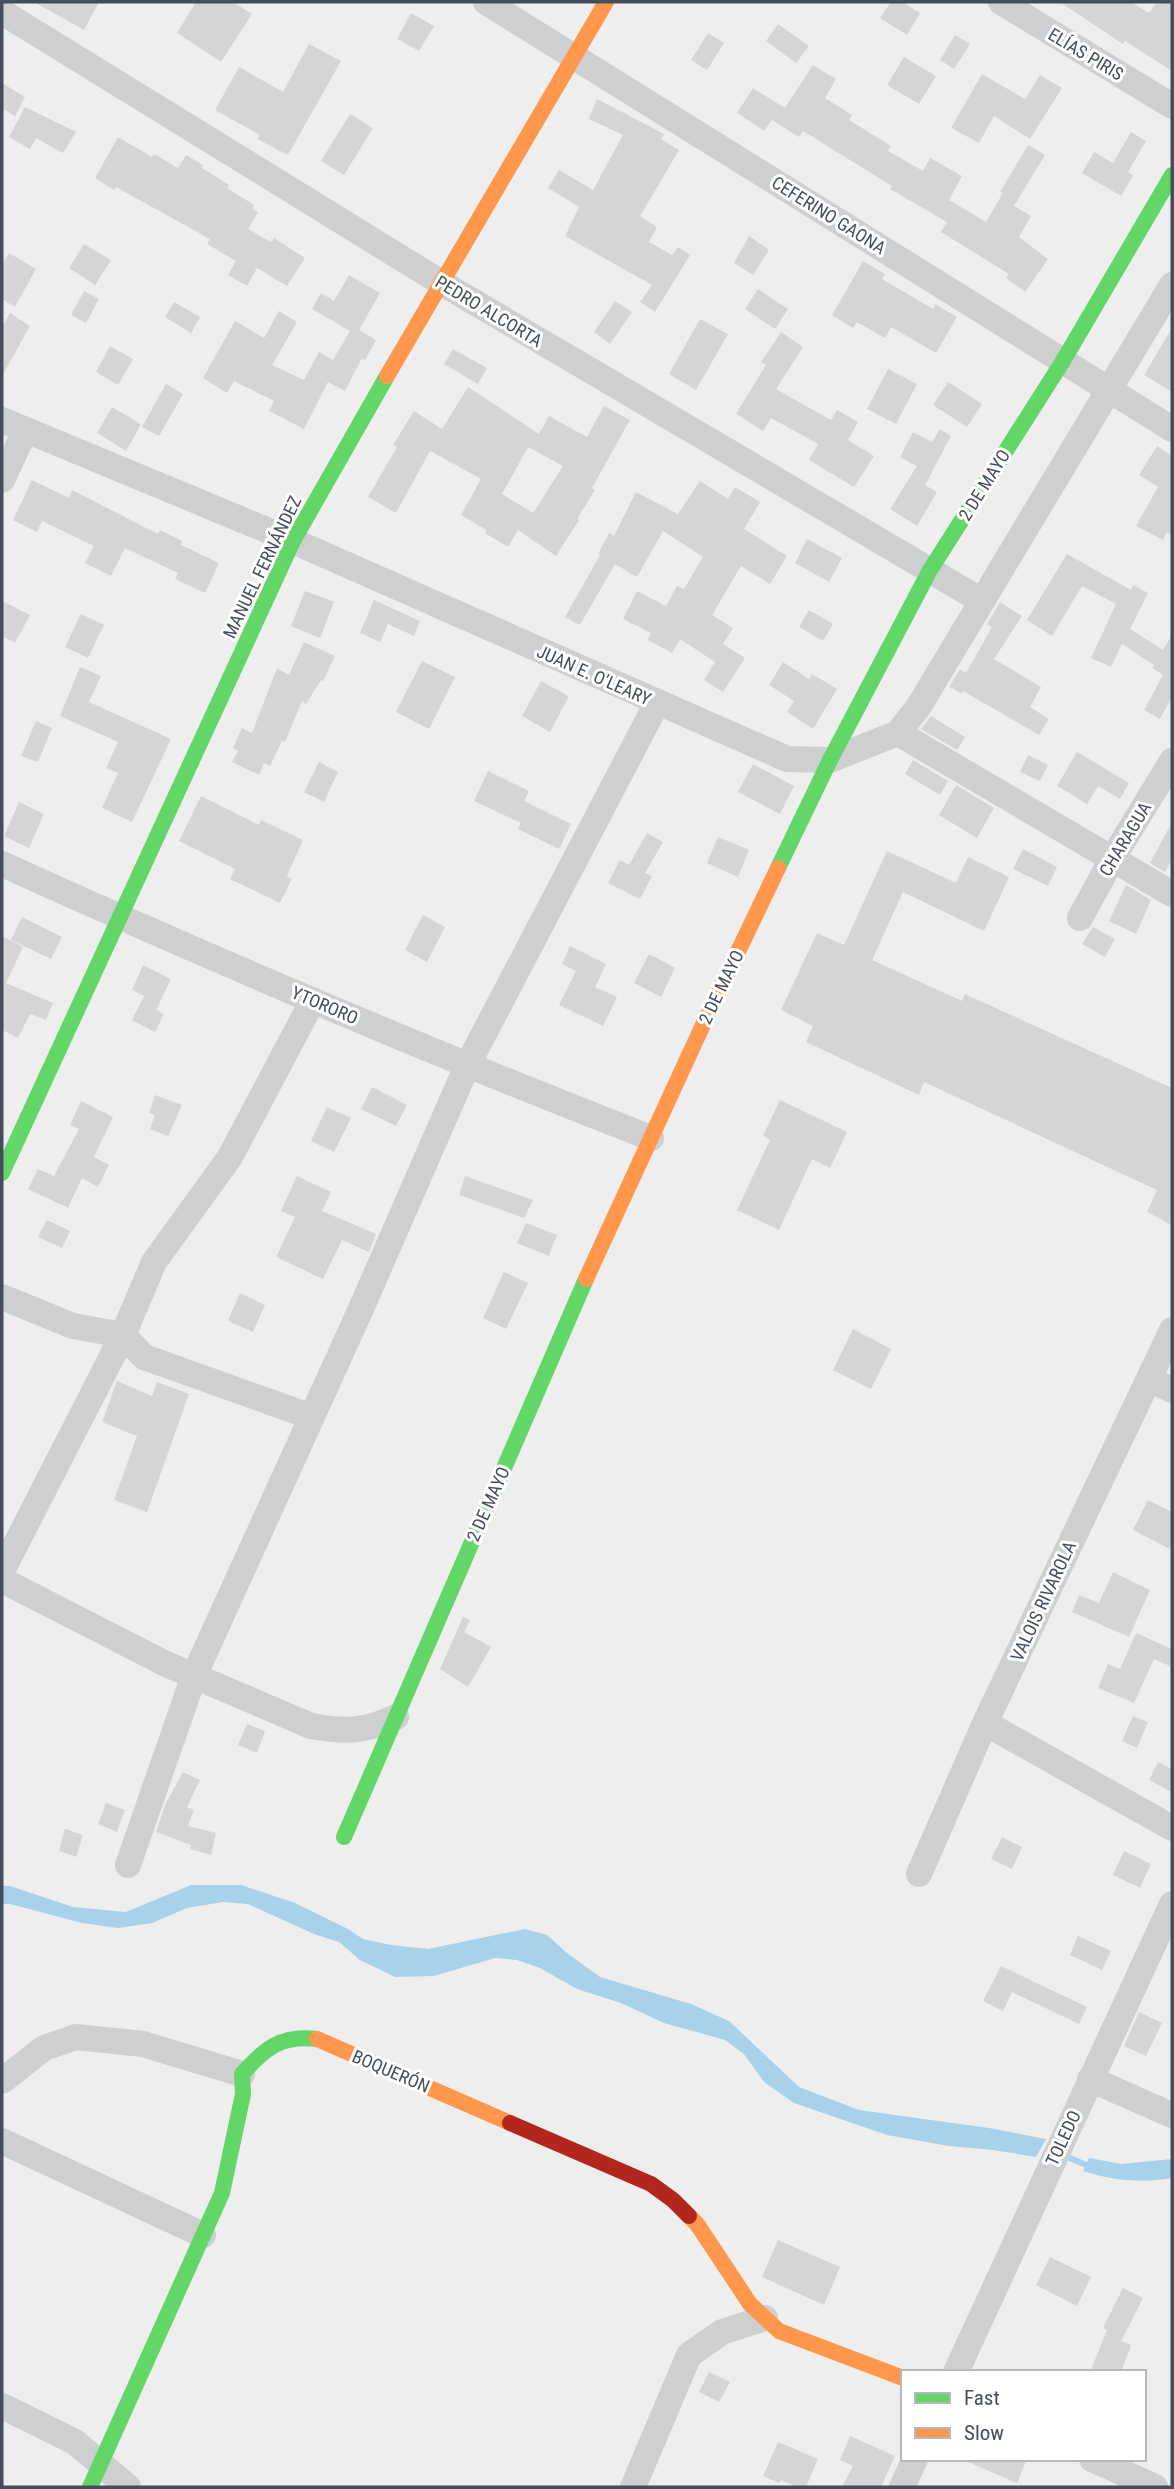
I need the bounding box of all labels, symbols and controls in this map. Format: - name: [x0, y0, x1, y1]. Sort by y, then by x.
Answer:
- street label: ELÍAS PIRIS: [1045, 23, 1127, 85]
- street label: CEFERINO GAONA: [768, 172, 890, 259]
- street label: PEDRO ALCORTA: [432, 271, 547, 351]
- street label: 2 DE MAYO: [954, 446, 1014, 524]
- street label: MANUEL FERNÁNDEZ: [218, 492, 306, 642]
- street label: JUAN E. O'LEARY: [534, 640, 655, 710]
- street label: CHARAGUA: [1095, 798, 1156, 880]
- street label: 2 DE MAYO: [694, 947, 748, 1027]
- street label: YTORORO: [289, 982, 361, 1028]
- street label: 2 DE MAYO: [462, 1463, 514, 1545]
- street label: VALOIS RIVAROLA: [1006, 1537, 1080, 1664]
- street label: BOQUERÓN: [349, 2045, 433, 2097]
- street label: TOLEDO: [1041, 2107, 1085, 2169]
- legend: [901, 2370, 1146, 2461]
- text: Fast: [964, 2386, 1000, 2410]
- text: Slow: [964, 2421, 1004, 2445]

